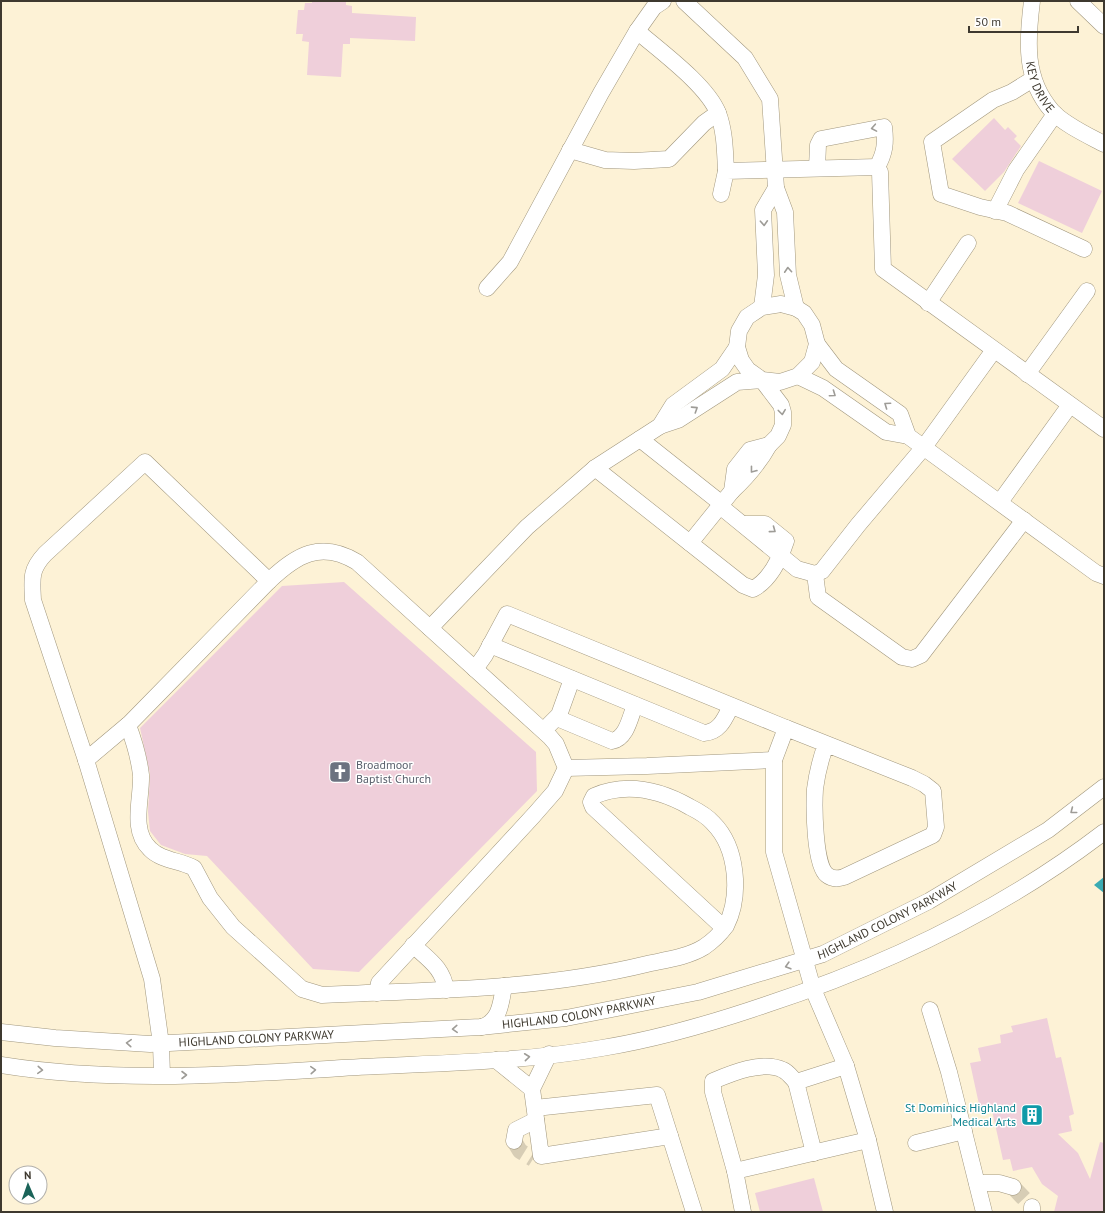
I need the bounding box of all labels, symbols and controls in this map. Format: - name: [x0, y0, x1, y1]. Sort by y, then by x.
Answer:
- scale bar: [969, 8, 1078, 34]
- text: 50 m: [975, 14, 1001, 29]
- street label: KEY DRIVE: [1023, 60, 1058, 115]
- one-way arrow: [871, 124, 877, 132]
- one-way arrow: [759, 220, 768, 226]
- one-way arrow: [783, 267, 792, 273]
- one-way arrow: [828, 390, 835, 397]
- one-way arrow: [884, 402, 891, 410]
- one-way arrow: [691, 406, 698, 414]
- one-way arrow: [777, 409, 786, 415]
- one-way arrow: [750, 465, 757, 472]
- one-way arrow: [769, 525, 776, 532]
- place label: Broadmoor Baptist Church: [356, 757, 431, 786]
- church icon: Broadmoor Baptist Church: [327, 759, 353, 785]
- one-way arrow: [1071, 806, 1078, 813]
- street label: HIGHLAND COLONY PARKWAY: [816, 878, 960, 962]
- one-way arrow: [784, 961, 791, 969]
- street label: HIGHLAND COLONY PARKWAY: [501, 992, 657, 1032]
- one-way arrow: [452, 1024, 458, 1033]
- street label: HIGHLAND COLONY PARKWAY: [178, 1027, 335, 1050]
- one-way arrow: [126, 1039, 132, 1047]
- one-way arrow: [524, 1053, 530, 1062]
- one-way arrow: [37, 1065, 43, 1074]
- one-way arrow: [310, 1066, 316, 1074]
- one-way arrow: [181, 1071, 187, 1079]
- place label: St Dominics Highland Medical Arts: [905, 1100, 1016, 1129]
- building icon: St Dominics Highland Medical Arts: [1019, 1102, 1045, 1128]
- north arrow: [8, 1165, 48, 1205]
- text: N: [24, 1168, 32, 1182]

